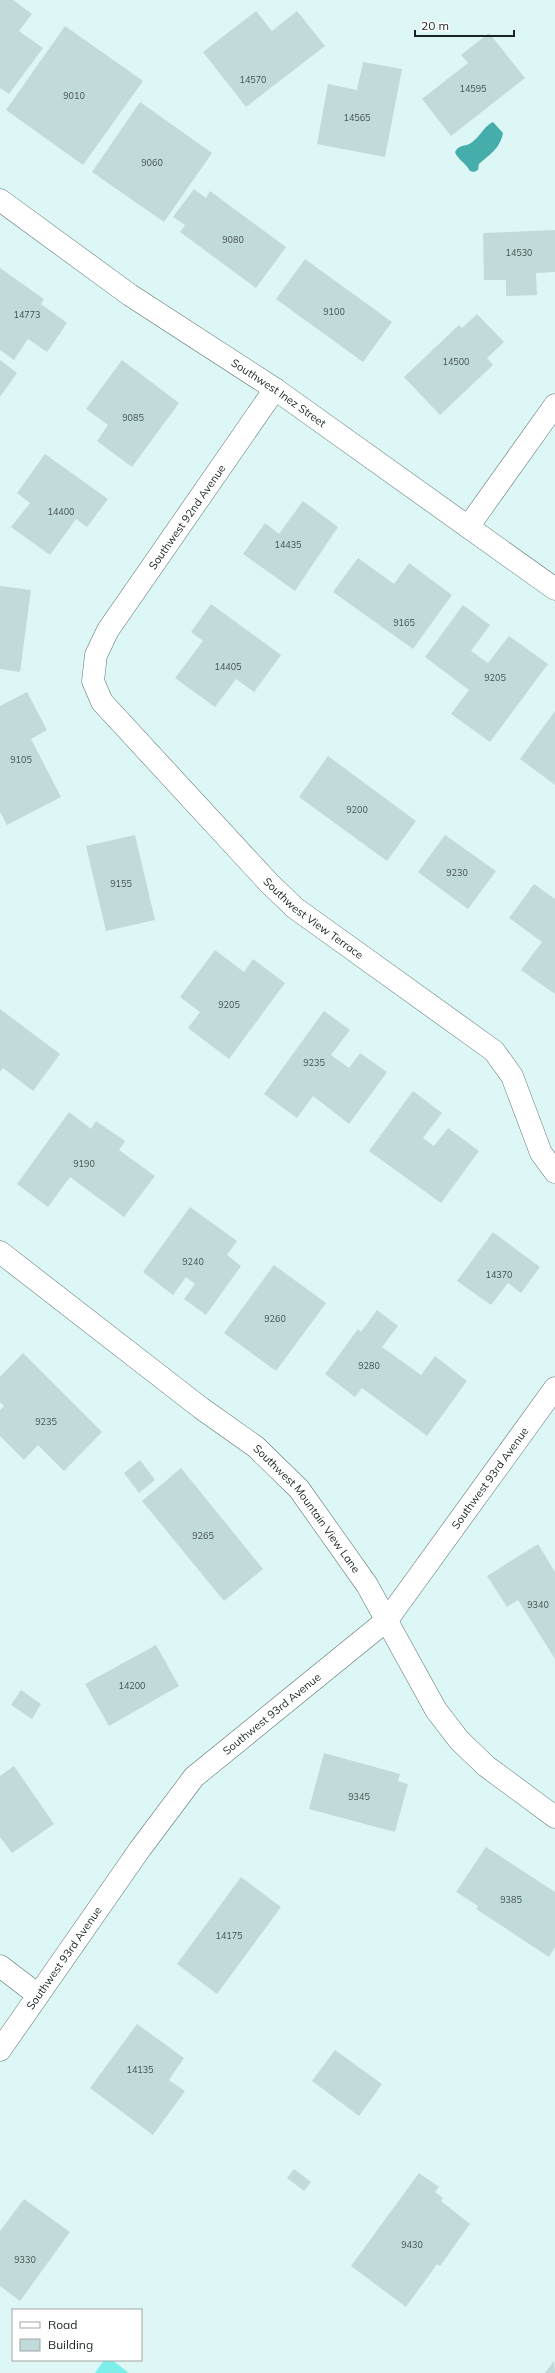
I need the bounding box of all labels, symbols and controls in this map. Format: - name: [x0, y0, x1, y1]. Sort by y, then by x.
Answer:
- scale bar: [415, 12, 514, 38]
- text: 20 m: [421, 18, 449, 33]
- house number: 14570: [239, 74, 267, 85]
- house number: 14595: [459, 83, 487, 94]
- house number: 9010: [63, 90, 85, 101]
- house number: 14565: [343, 112, 371, 123]
- house number: 9060: [141, 157, 163, 168]
- house number: 9080: [222, 234, 244, 245]
- house number: 14530: [505, 247, 533, 258]
- house number: 9100: [323, 306, 345, 317]
- house number: 14773: [13, 309, 41, 320]
- street label: Southwest Inez Street: [229, 356, 329, 430]
- house number: 14500: [442, 356, 470, 367]
- house number: 9085: [122, 412, 144, 423]
- street label: Southwest 92nd Avenue: [145, 462, 229, 572]
- house number: 14400: [47, 506, 75, 517]
- house number: 14435: [274, 539, 302, 550]
- house number: 9165: [393, 617, 415, 628]
- house number: 14405: [214, 661, 242, 672]
- house number: 9205: [484, 672, 506, 683]
- house number: 9105: [10, 754, 32, 765]
- house number: 9200: [346, 804, 368, 815]
- house number: 9230: [446, 867, 468, 878]
- street label: Southwest View Terrace: [260, 875, 366, 962]
- house number: 9155: [110, 878, 132, 889]
- house number: 9205: [218, 999, 240, 1010]
- house number: 9235: [303, 1057, 325, 1068]
- house number: 9190: [73, 1158, 95, 1169]
- house number: 9240: [182, 1256, 204, 1267]
- house number: 14370: [485, 1269, 513, 1280]
- house number: 9260: [264, 1313, 286, 1324]
- house number: 9280: [358, 1360, 380, 1371]
- house number: 9235: [35, 1416, 57, 1427]
- street label: Southwest 93rd Avenue: [448, 1424, 531, 1532]
- street label: Southwest Mountain View Lane: [250, 1441, 363, 1576]
- house number: 9265: [192, 1530, 214, 1541]
- house number: 9340: [527, 1599, 549, 1610]
- street label: Southwest 93rd Avenue: [220, 1670, 324, 1758]
- house number: 14200: [118, 1680, 146, 1691]
- house number: 9345: [348, 1791, 370, 1802]
- house number: 9385: [500, 1894, 522, 1905]
- street label: Southwest 93rd Avenue: [23, 1904, 105, 2012]
- house number: 14175: [215, 1930, 243, 1941]
- house number: 14135: [126, 2064, 154, 2075]
- house number: 9430: [401, 2239, 423, 2250]
- house number: 9330: [14, 2254, 36, 2265]
- legend: [12, 2309, 142, 2361]
- text: Road: [48, 2317, 77, 2332]
- text: Building: [48, 2337, 93, 2352]

